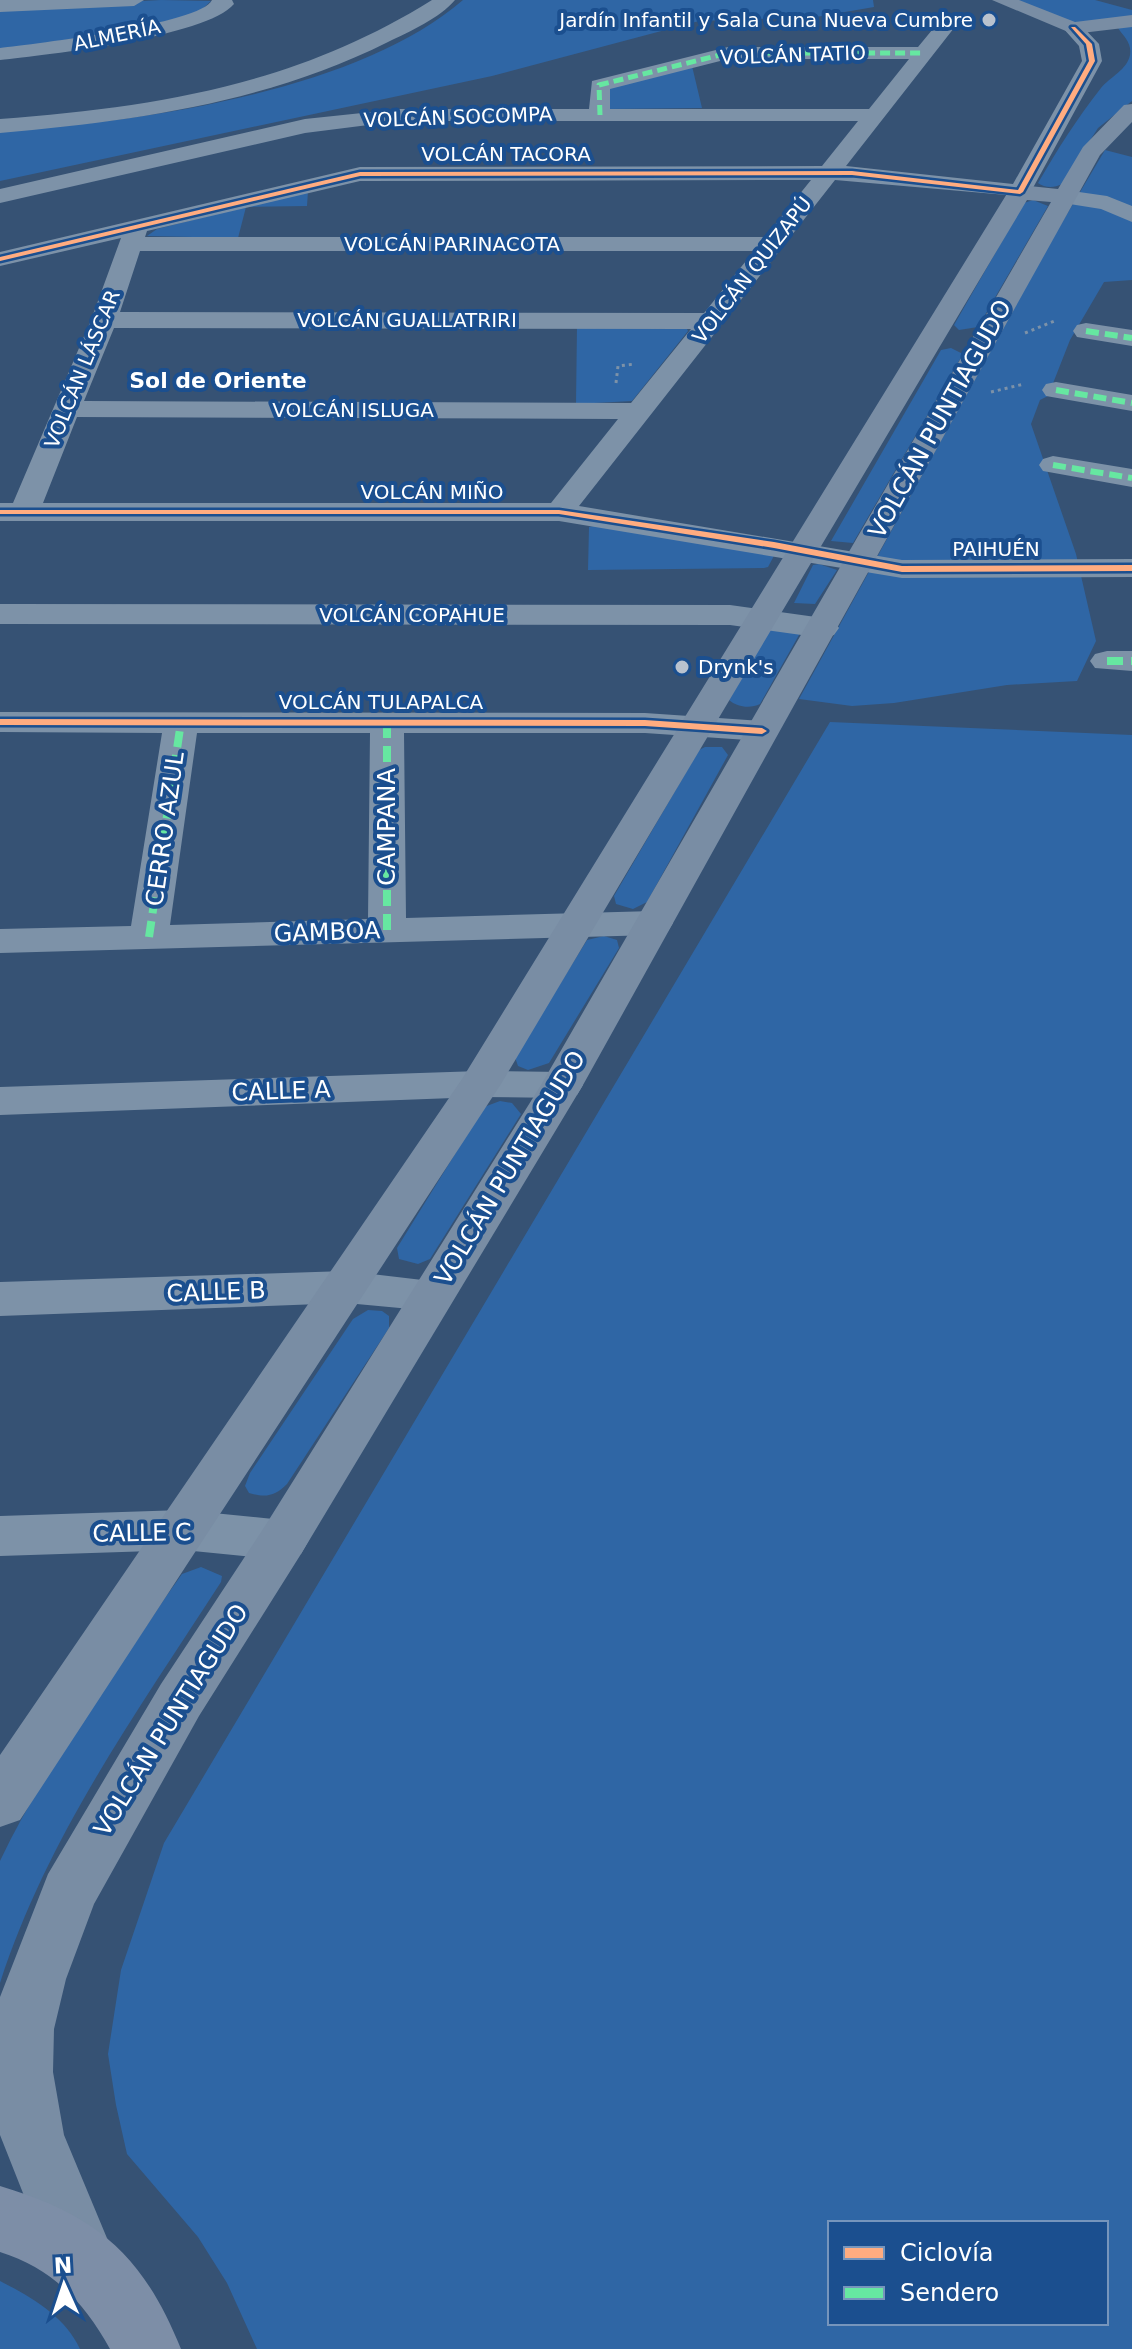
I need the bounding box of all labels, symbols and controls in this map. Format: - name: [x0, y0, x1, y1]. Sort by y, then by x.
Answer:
- place label: Jardín Infantil y Sala Cuna Nueva Cumbre: [557, 8, 973, 32]
- marker: Jardín Infantil y Sala Cuna Nueva Cumbre: [980, 11, 998, 29]
- street label: ALMERÍA: [71, 14, 163, 56]
- street label: VOLCÁN TATIO: [720, 40, 866, 70]
- street label: VOLCÁN SOCOMPA: [363, 102, 553, 132]
- street label: VOLCÁN TACORA: [421, 142, 591, 166]
- street label: VOLCÁN QUIZAPÚ: [687, 192, 817, 348]
- street label: VOLCÁN PARINACOTA: [344, 232, 560, 256]
- street label: VOLCÁN LÁSCAR: [39, 286, 125, 452]
- street label: VOLCÁN PUNTIAGUDO: [862, 294, 1017, 543]
- street label: VOLCÁN GUALLATRIRI: [297, 308, 517, 332]
- district label: Sol de Oriente: [129, 368, 307, 393]
- street label: VOLCÁN ISLUGA: [272, 398, 434, 422]
- street label: VOLCÁN MIÑO: [360, 480, 504, 504]
- street label: PAIHUÉN: [952, 537, 1040, 561]
- street label: VOLCÁN COPAHUE: [319, 603, 505, 627]
- place label: Drynk's: [698, 655, 774, 679]
- marker: Drynk's: [673, 658, 691, 676]
- street label: VOLCÁN TULAPALCA: [279, 690, 484, 714]
- street label: CERRO AZUL: [140, 749, 190, 908]
- street label: CAMPANA: [373, 768, 401, 886]
- street label: GAMBOA: [273, 916, 381, 948]
- street label: VOLCÁN PUNTIAGUDO: [428, 1045, 591, 1290]
- street label: CALLE A: [231, 1075, 332, 1107]
- street label: CALLE B: [166, 1276, 266, 1308]
- street label: CALLE C: [92, 1518, 192, 1548]
- street label: VOLCÁN PUNTIAGUDO: [87, 1598, 254, 1841]
- legend: [828, 2221, 1108, 2325]
- text: Ciclovía: [900, 2239, 994, 2267]
- north arrow: [24, 2245, 104, 2325]
- text: N: [53, 2253, 73, 2278]
- text: Sendero: [900, 2279, 999, 2307]

